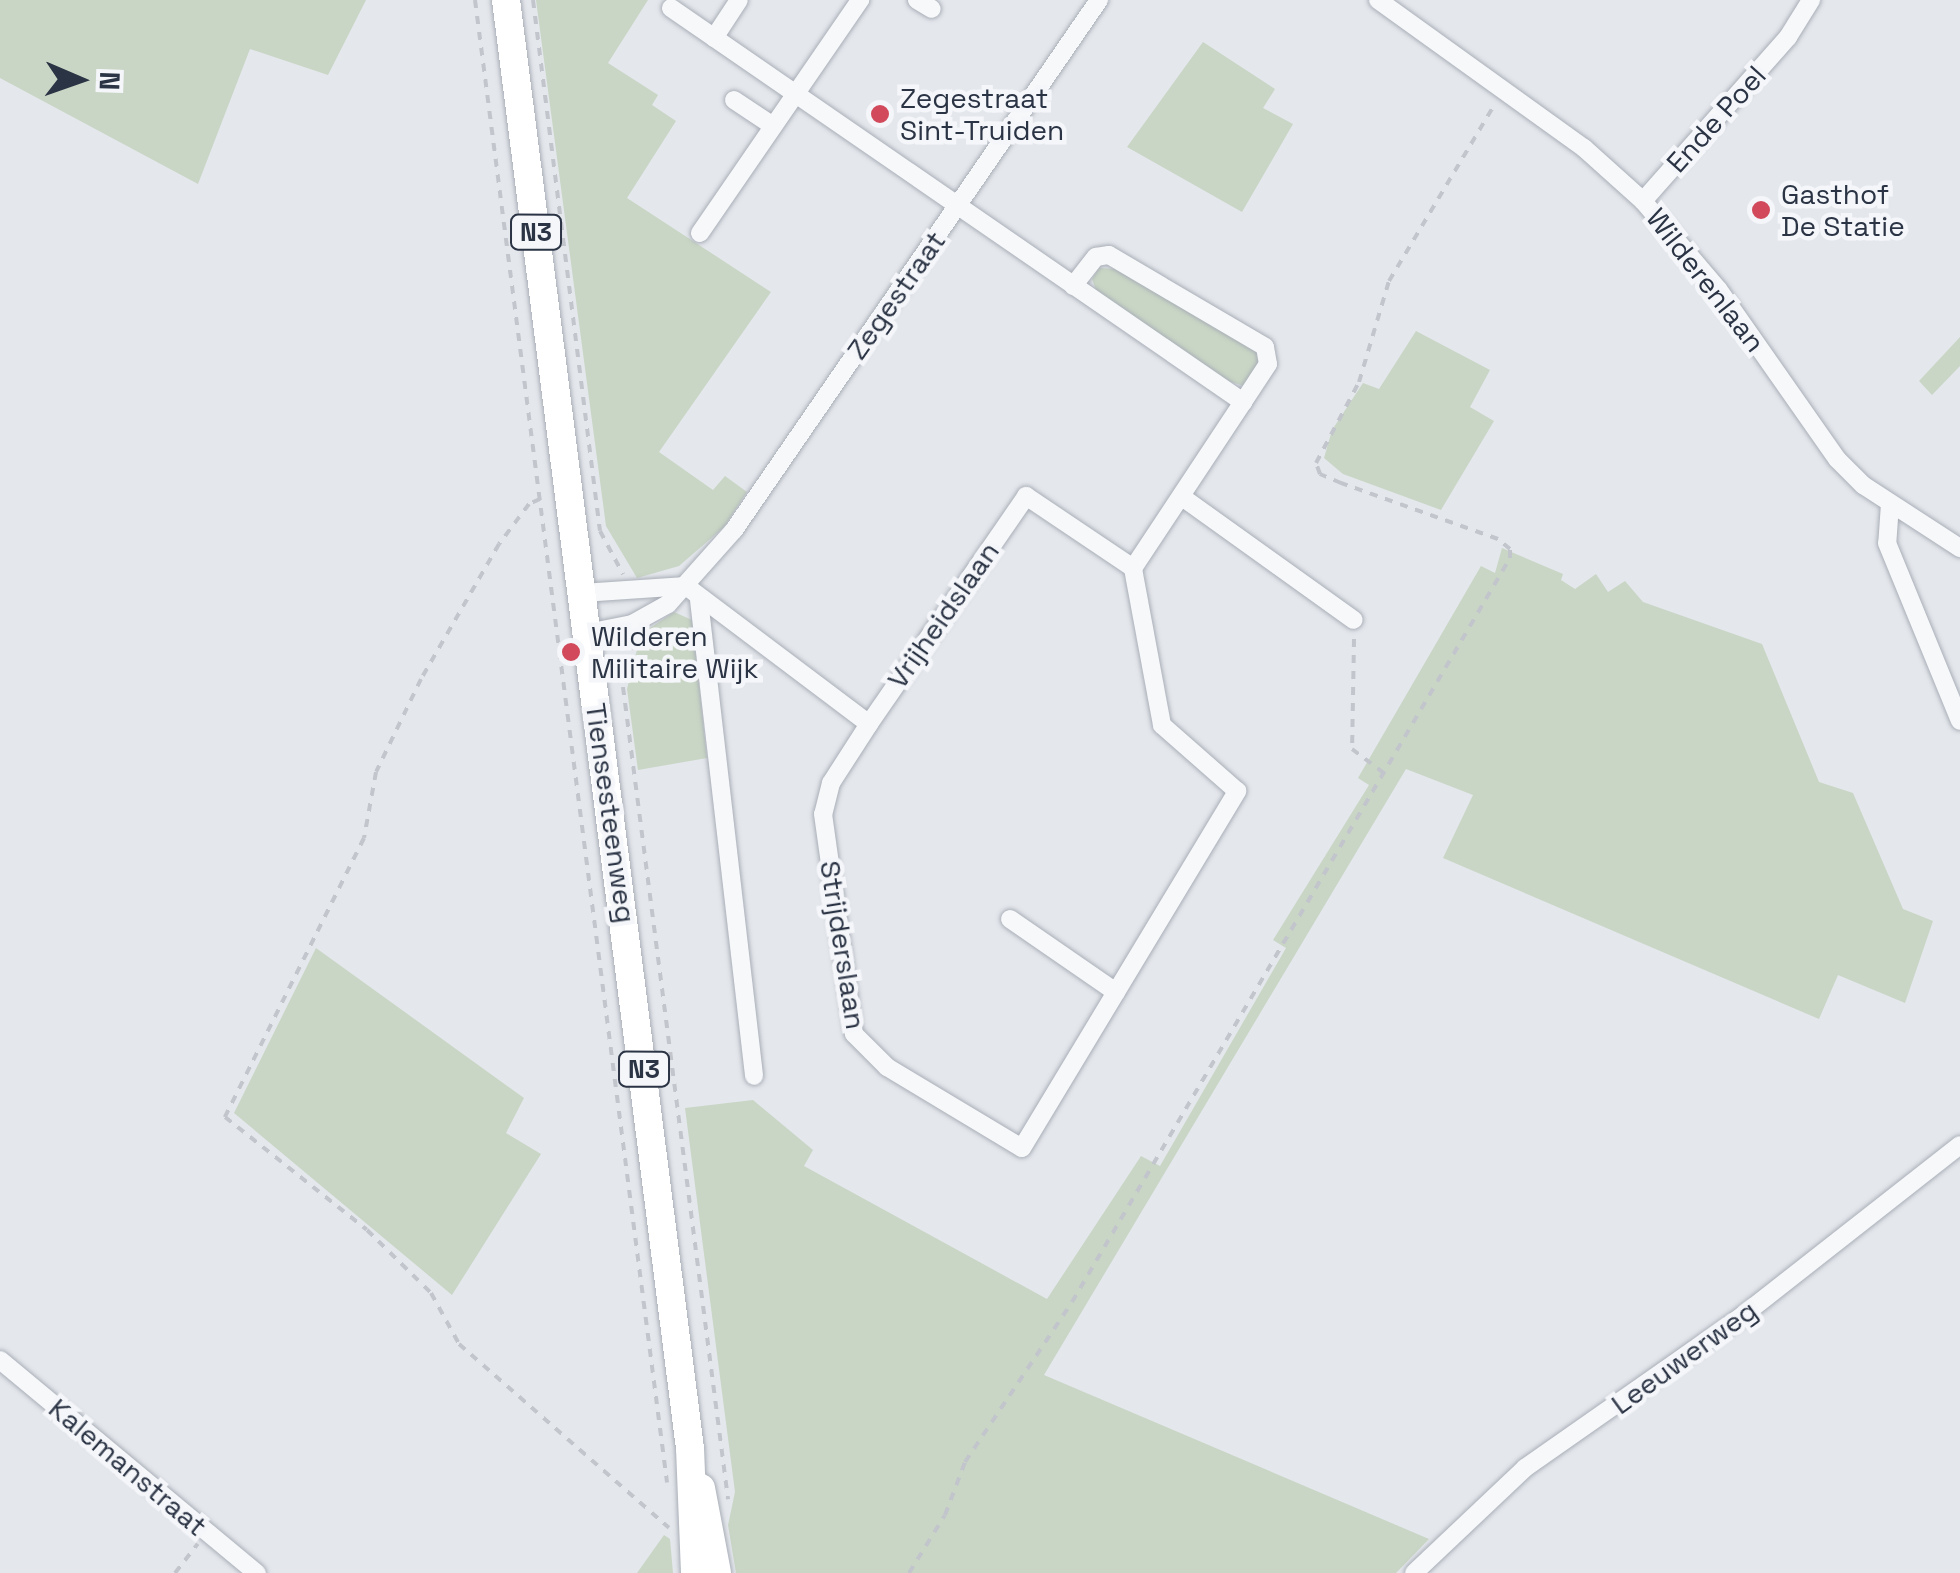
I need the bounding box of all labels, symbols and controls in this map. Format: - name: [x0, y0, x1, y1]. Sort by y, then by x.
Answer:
- north arrow: [30, 30, 130, 130]
- street label: Ende Poel: [1659, 59, 1773, 179]
- text: N: [92, 71, 128, 91]
- place label: Zegestraat Sint-Truiden: [900, 81, 1064, 147]
- marker: Zegestraat Sint-Truiden: [869, 103, 891, 125]
- place label: Gasthof De Statie: [1781, 177, 1905, 243]
- marker: Gasthof De Statie: [1750, 199, 1772, 221]
- street label: Wilderenlaan: [1640, 202, 1772, 358]
- road number: N3: [508, 212, 564, 252]
- street label: Zegestraat: [840, 225, 952, 365]
- street label: Vrijheidslaan: [880, 535, 1006, 695]
- place label: Wilderen Militaire Wijk: [591, 619, 759, 685]
- marker: Wilderen Militaire Wijk: [560, 641, 582, 663]
- street label: Tiensesteenweg: [579, 701, 643, 925]
- street label: Strijderslaan: [813, 858, 873, 1032]
- road number: N3: [616, 1049, 672, 1089]
- street label: Leeuwerweg: [1605, 1293, 1763, 1421]
- street label: Kalemanstraat: [42, 1391, 214, 1543]

